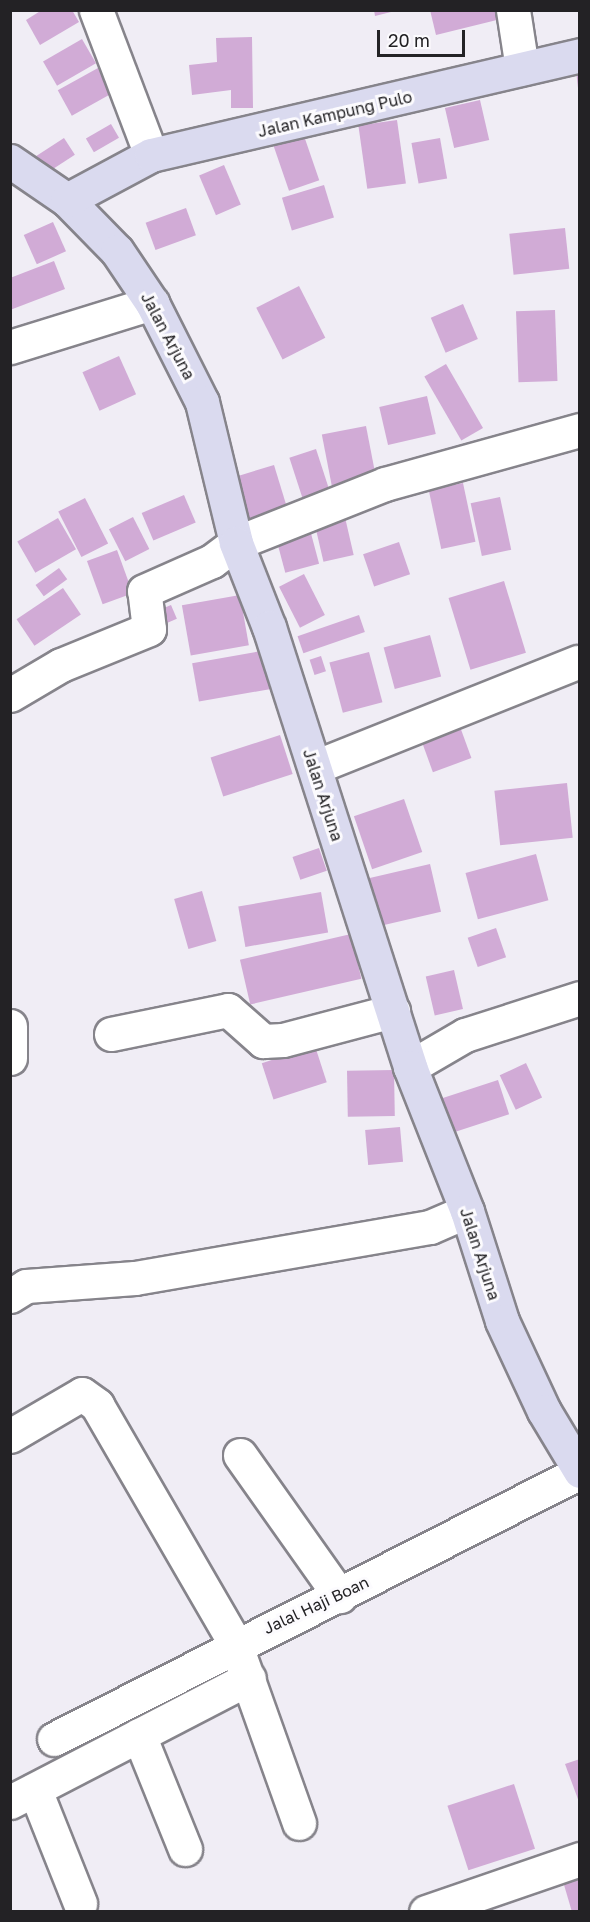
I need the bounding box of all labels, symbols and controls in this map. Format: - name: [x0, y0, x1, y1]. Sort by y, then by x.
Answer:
- scale bar: [380, 18, 468, 56]
- text: 20 m: [388, 29, 430, 51]
- street label: Jalan Kampung Pulo: [256, 87, 414, 141]
- street label: Jalan Arjuna: [137, 289, 199, 383]
- street label: Jalan Arjuna: [299, 747, 347, 843]
- street label: Jalan Arjuna: [456, 1206, 504, 1302]
- street label: Jalal Haji Boan: [260, 1572, 372, 1638]

